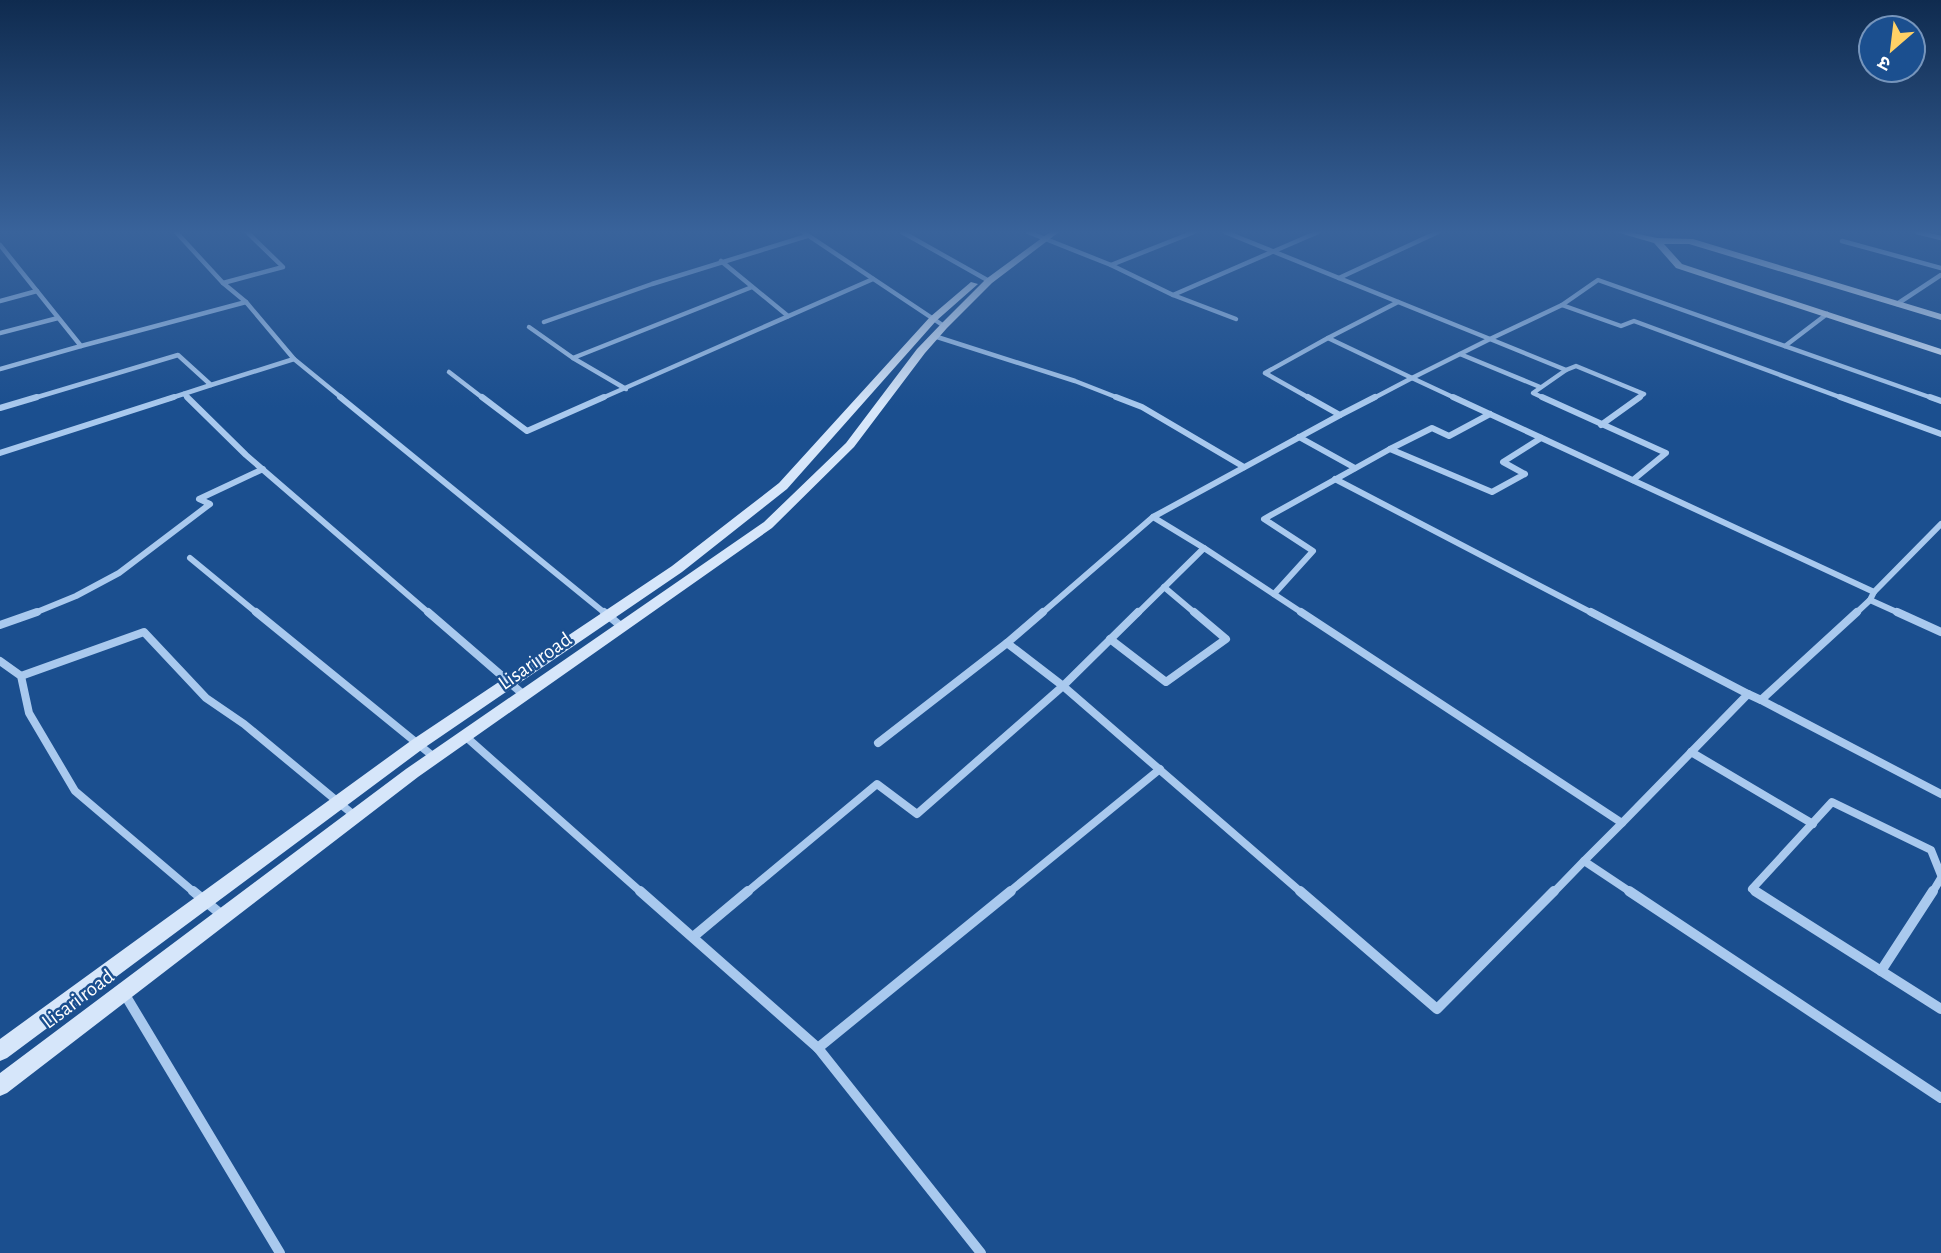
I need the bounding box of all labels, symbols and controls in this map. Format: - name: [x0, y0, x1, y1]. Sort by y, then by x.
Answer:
- north arrow: [1857, 14, 1927, 84]
- text: उ: [1875, 51, 1894, 74]
- street label: Lisari road: [495, 628, 576, 694]
- street label: Lisari road: [38, 965, 118, 1033]

